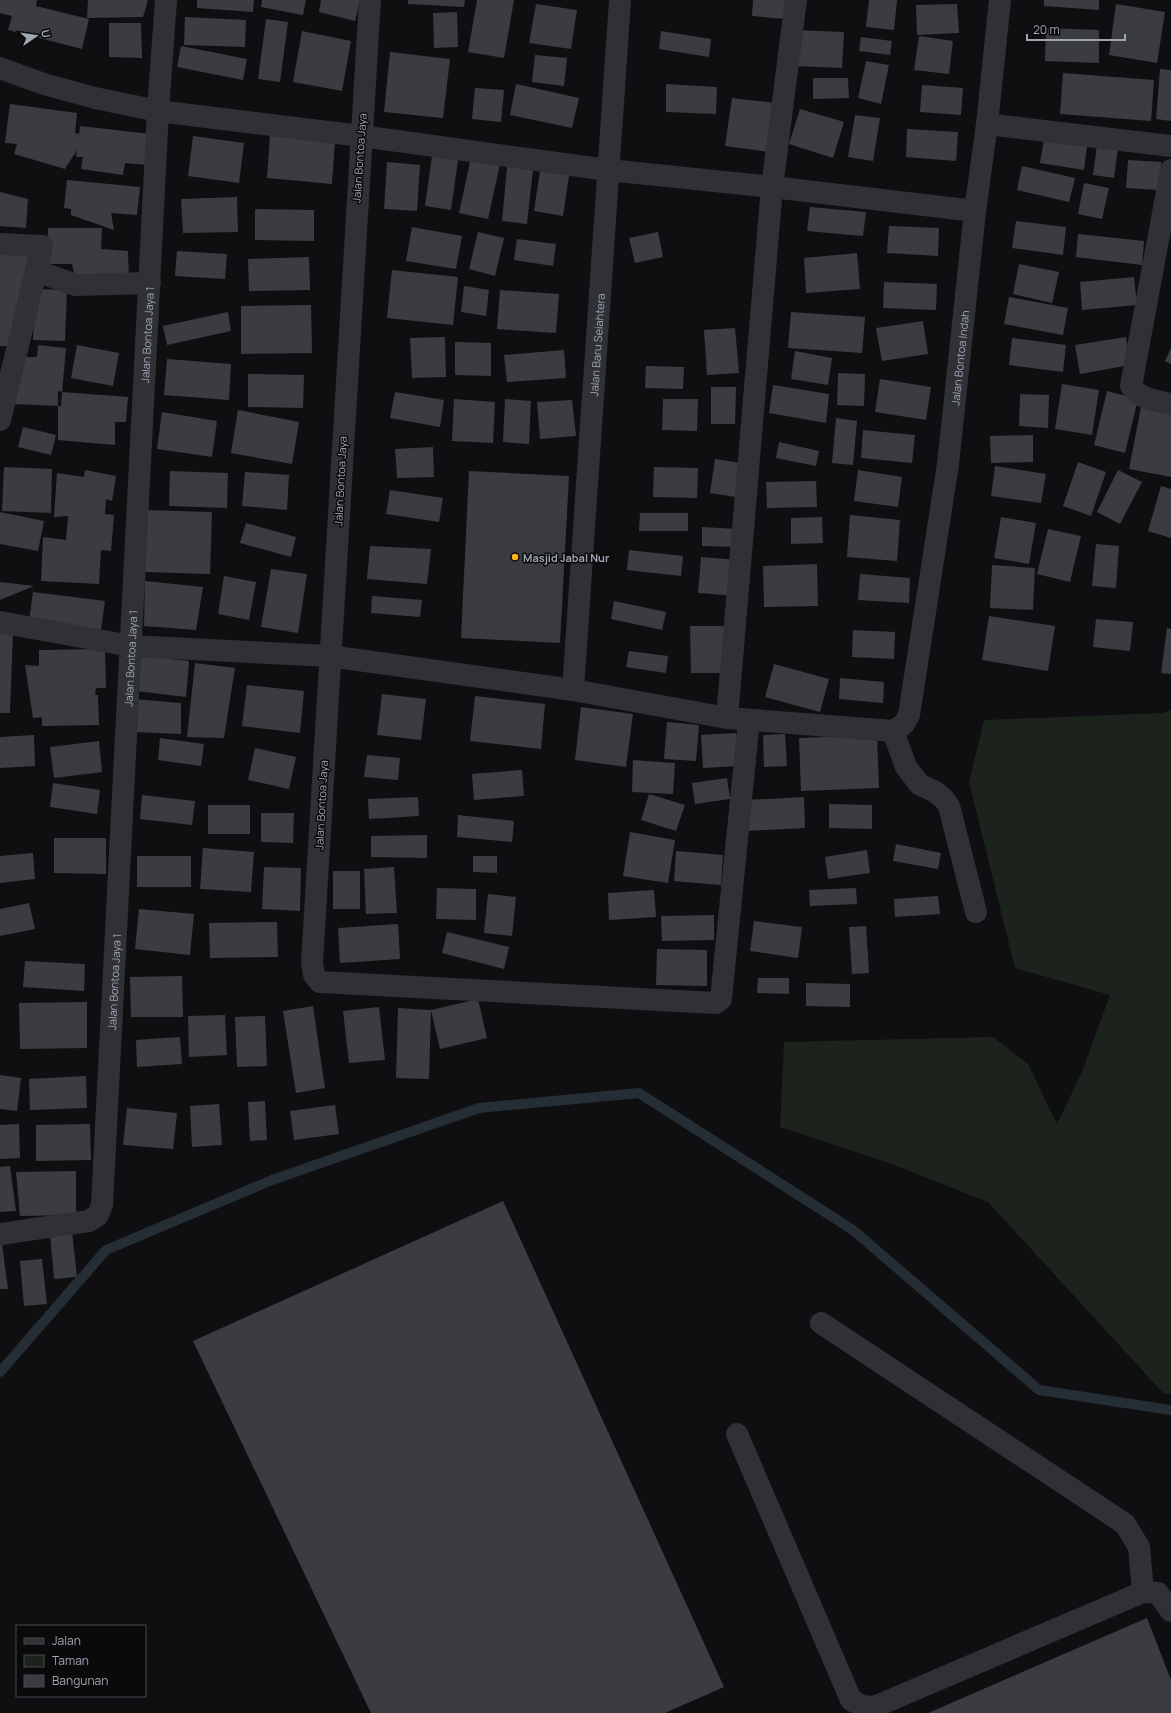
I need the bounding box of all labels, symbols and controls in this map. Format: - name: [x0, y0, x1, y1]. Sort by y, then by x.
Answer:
- north arrow: [16, 16, 56, 56]
- scale bar: [1027, 16, 1125, 42]
- text: 20 m: [1033, 21, 1060, 38]
- text: U: [38, 28, 54, 39]
- street label: Jalan Bontoa Jaya: [348, 113, 370, 203]
- street label: Jalan Bontoa Jaya 1: [137, 286, 157, 383]
- street label: Jalan Baru Seiahtera: [586, 293, 608, 397]
- street label: Jalan Bontoa Indah: [947, 309, 972, 406]
- street label: Jalan Bontoa Jaya: [330, 436, 350, 526]
- place label: Masjid Jabal Nur: [523, 550, 610, 565]
- marker: Masjid Jabal Nur: [510, 552, 520, 562]
- street label: Jalan Bontoa Jaya 1: [120, 610, 140, 707]
- street label: Jalan Bontoa Jaya: [311, 760, 331, 850]
- street label: Jalan Bontoa Jaya 1: [103, 933, 123, 1030]
- legend: [16, 1625, 146, 1697]
- text: Jalan: [52, 1632, 81, 1649]
- text: Taman: [52, 1652, 89, 1669]
- text: Bangunan: [52, 1672, 108, 1689]

